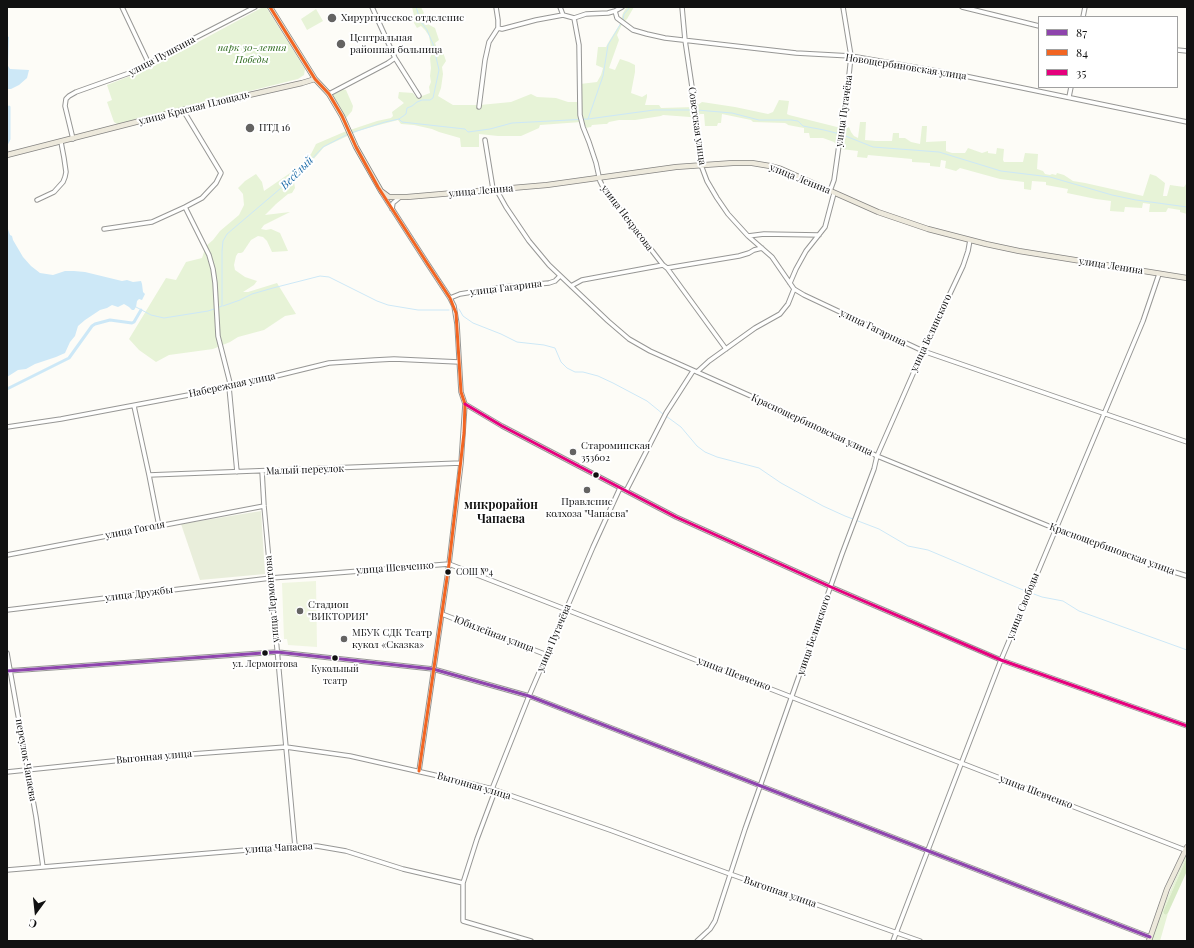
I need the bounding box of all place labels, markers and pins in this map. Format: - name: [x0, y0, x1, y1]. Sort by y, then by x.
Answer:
- marker: Хирургическое отделение: [326, 12, 338, 24]
- place label: Хирургическое отделение: [341, 12, 464, 24]
- place label: Центральная районная больница: [350, 32, 442, 56]
- marker: Центральная районная больница: [335, 38, 347, 50]
- marker: ПТД 16: [244, 122, 256, 134]
- place label: ПТД 16: [259, 122, 290, 134]
- place label: Староминская 353602: [581, 440, 650, 464]
- marker: Староминская 353602: [568, 447, 578, 457]
- unlabelled marker: [591, 470, 601, 480]
- marker: Правление колхоза "Чапаева": [582, 485, 592, 495]
- place label: Правление колхоза "Чапаева": [546, 496, 628, 520]
- marker: СОШ №4: [443, 567, 453, 577]
- place label: СОШ №4: [456, 567, 493, 577]
- place label: Стадион "ВИКТОРИЯ": [308, 599, 368, 622]
- marker: Стадион "ВИКТОРИЯ": [295, 606, 305, 616]
- place label: МБУК СДК Театр кукол «Сказка»: [352, 627, 432, 650]
- marker: МБУК СДК Театр кукол «Сказка»: [339, 634, 349, 644]
- marker: ул. Лермонтова: [260, 648, 270, 658]
- marker: Кукольный театр: [330, 653, 340, 663]
- place label: ул. Лермонтова: [232, 659, 298, 669]
- place label: Кукольный театр: [311, 664, 359, 685]

